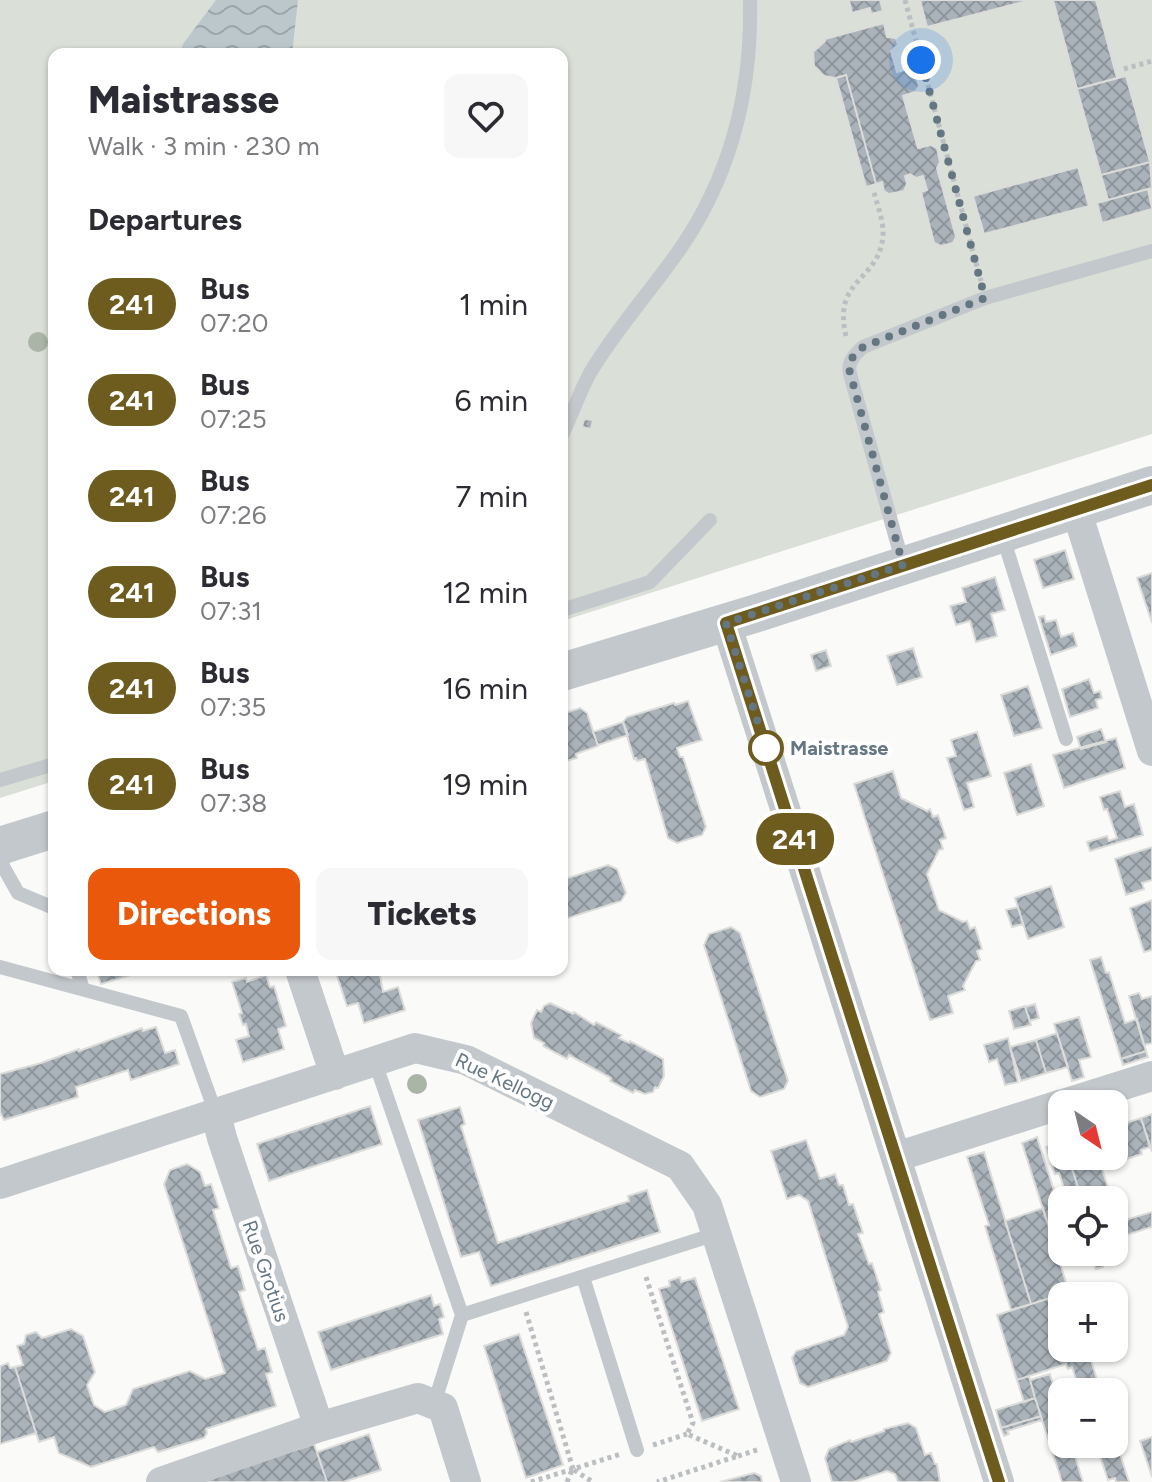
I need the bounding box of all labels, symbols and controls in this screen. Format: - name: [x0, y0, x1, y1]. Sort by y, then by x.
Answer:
- your location: [901, 40, 941, 80]
- button: heart: [444, 74, 528, 158]
- text: Maistrasse: [88, 77, 279, 123]
- text: Walk · 3 min · 230 m: [88, 130, 320, 162]
- text: Departures: [88, 201, 242, 238]
- text: Bus: [200, 270, 249, 307]
- text: 1 min: [459, 286, 528, 323]
- text: 241: [109, 287, 155, 321]
- text: 07:20: [200, 307, 268, 339]
- text: Bus: [200, 366, 249, 403]
- text: 6 min: [454, 382, 528, 419]
- text: 241: [109, 383, 155, 417]
- text: 07:25: [200, 403, 267, 435]
- text: Bus: [200, 462, 249, 499]
- text: 7 min: [455, 478, 528, 515]
- text: 241: [109, 479, 155, 513]
- text: 07:26: [200, 499, 266, 531]
- text: Bus: [200, 558, 249, 595]
- text: 12 min: [442, 574, 528, 611]
- text: 241: [109, 575, 155, 609]
- text: 07:31: [200, 595, 262, 627]
- text: Bus: [200, 654, 249, 691]
- text: 16 min: [442, 670, 528, 707]
- text: 241: [109, 671, 155, 705]
- text: 07:35: [200, 691, 266, 723]
- marker: Maistrasse: [749, 731, 783, 765]
- place label: Maistrasse: [790, 736, 888, 760]
- text: Bus: [200, 750, 249, 787]
- text: 19 min: [442, 766, 528, 803]
- text: 241: [109, 767, 155, 801]
- text: 07:38: [200, 787, 267, 819]
- line badge: 241: [749, 813, 841, 865]
- text: 241: [772, 822, 818, 856]
- button: Directions: [88, 868, 300, 960]
- button: Tickets: [316, 868, 528, 960]
- street label: Rue Kellogg: [452, 1048, 558, 1114]
- north arrow: [1048, 1090, 1128, 1170]
- map controls: [1048, 1090, 1128, 1458]
- button: locate: [1048, 1186, 1128, 1266]
- street label: Rue Grotius: [237, 1217, 295, 1325]
- button: +: [1048, 1282, 1128, 1362]
- button: −: [1048, 1378, 1128, 1458]

